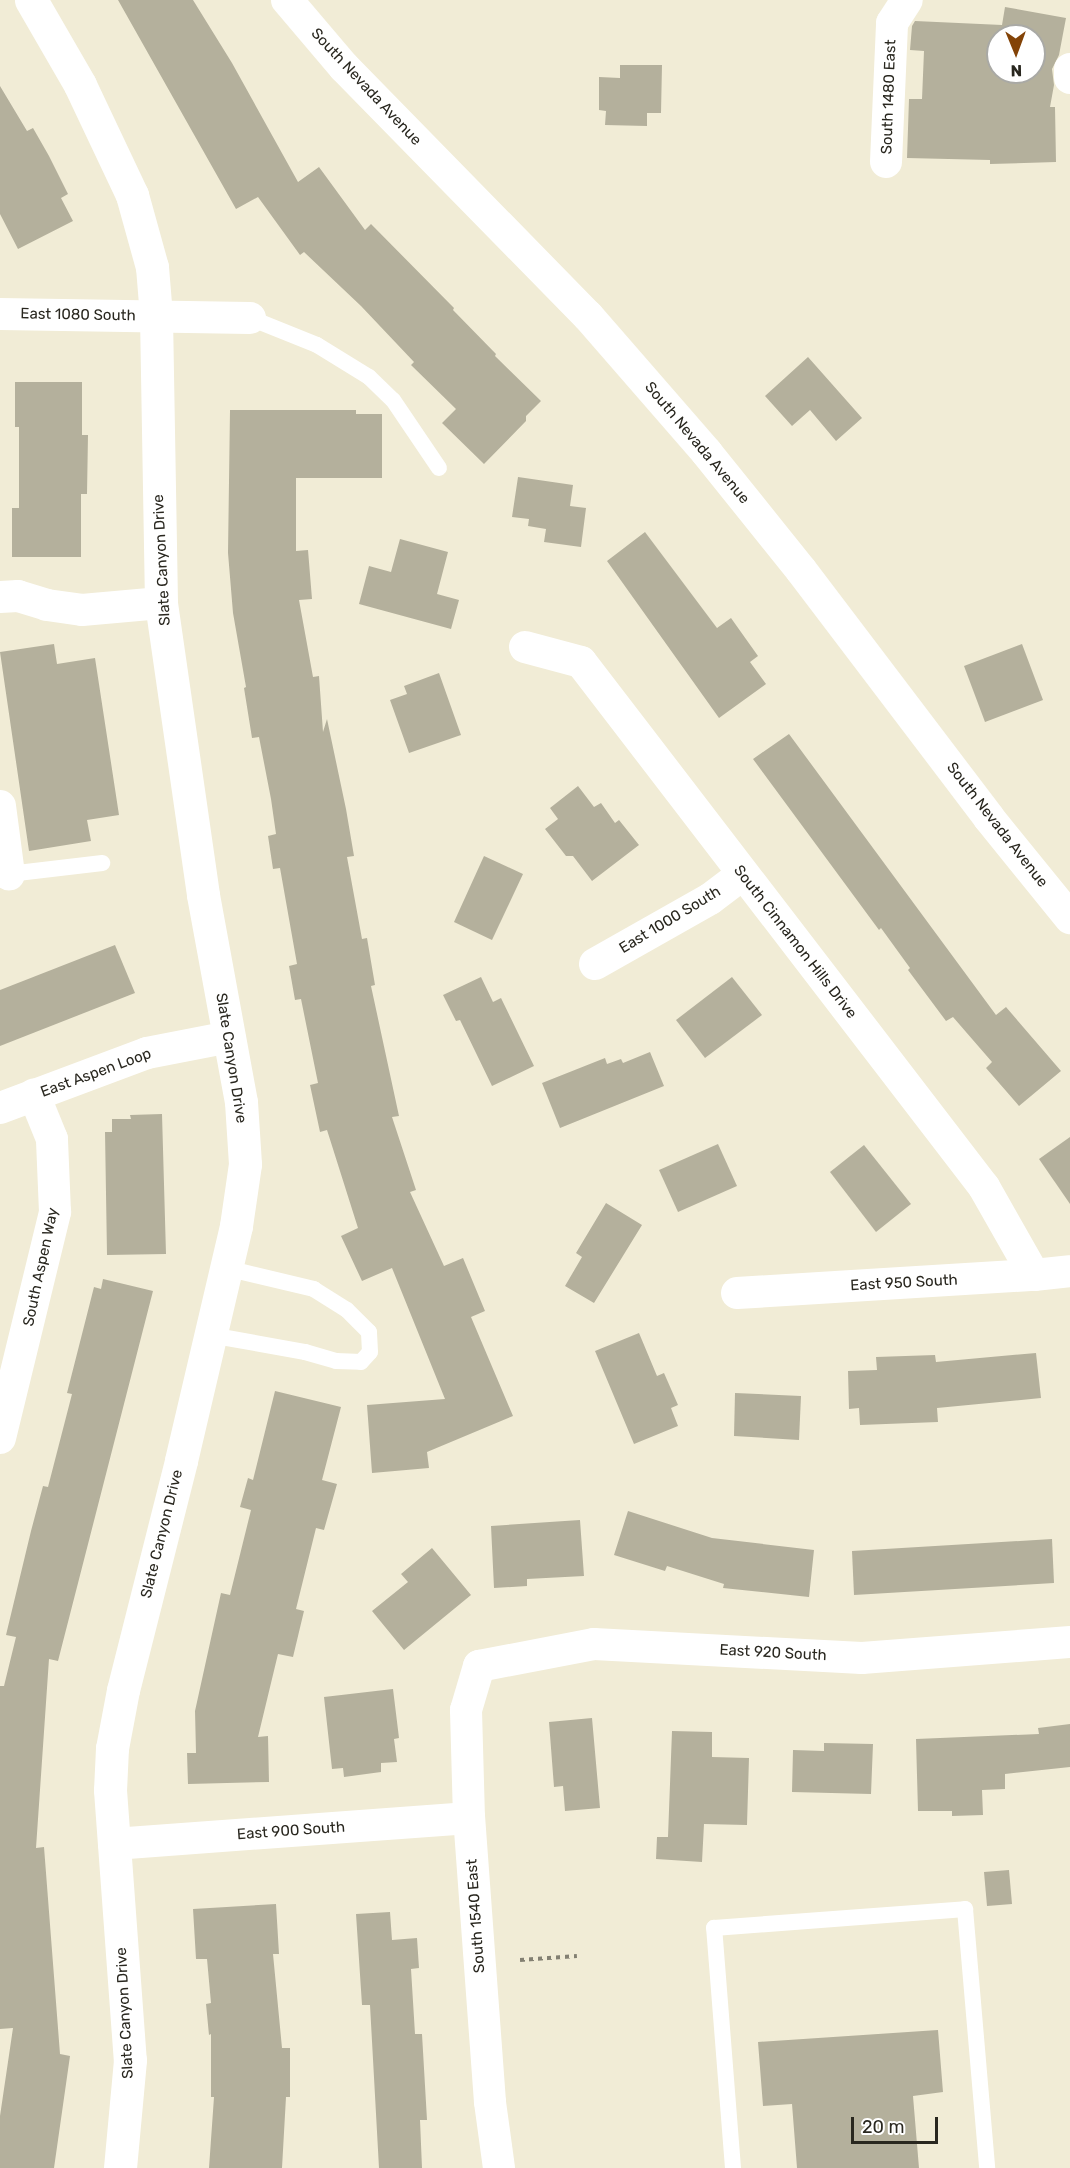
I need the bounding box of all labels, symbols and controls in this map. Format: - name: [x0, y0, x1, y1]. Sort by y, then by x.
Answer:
- north arrow: [986, 24, 1046, 84]
- street label: South Nevada Avenue: [307, 25, 425, 149]
- street label: South 1480 East: [878, 39, 900, 155]
- text: N: [1010, 61, 1022, 80]
- street label: East 1080 South: [20, 305, 136, 325]
- street label: South Nevada Avenue: [641, 378, 753, 508]
- street label: Slate Canyon Drive: [150, 494, 174, 626]
- street label: South Nevada Avenue: [943, 759, 1051, 891]
- street label: South Cinnamon Hills Drive: [730, 862, 860, 1022]
- street label: East 1000 South: [616, 883, 724, 957]
- street label: Slate Canyon Drive: [212, 992, 250, 1124]
- street label: East Aspen Loop: [38, 1045, 154, 1101]
- street label: South Aspen Way: [20, 1206, 62, 1328]
- street label: East 950 South: [850, 1271, 958, 1295]
- street label: Slate Canyon Drive: [137, 1468, 187, 1600]
- street label: East 920 South: [719, 1641, 827, 1665]
- street label: East 900 South: [236, 1818, 346, 1844]
- street label: South 1540 East: [463, 1858, 489, 1974]
- street label: Slate Canyon Drive: [113, 1947, 137, 2079]
- scale bar: [854, 2105, 941, 2143]
- text: 20 m: [862, 2116, 904, 2138]

